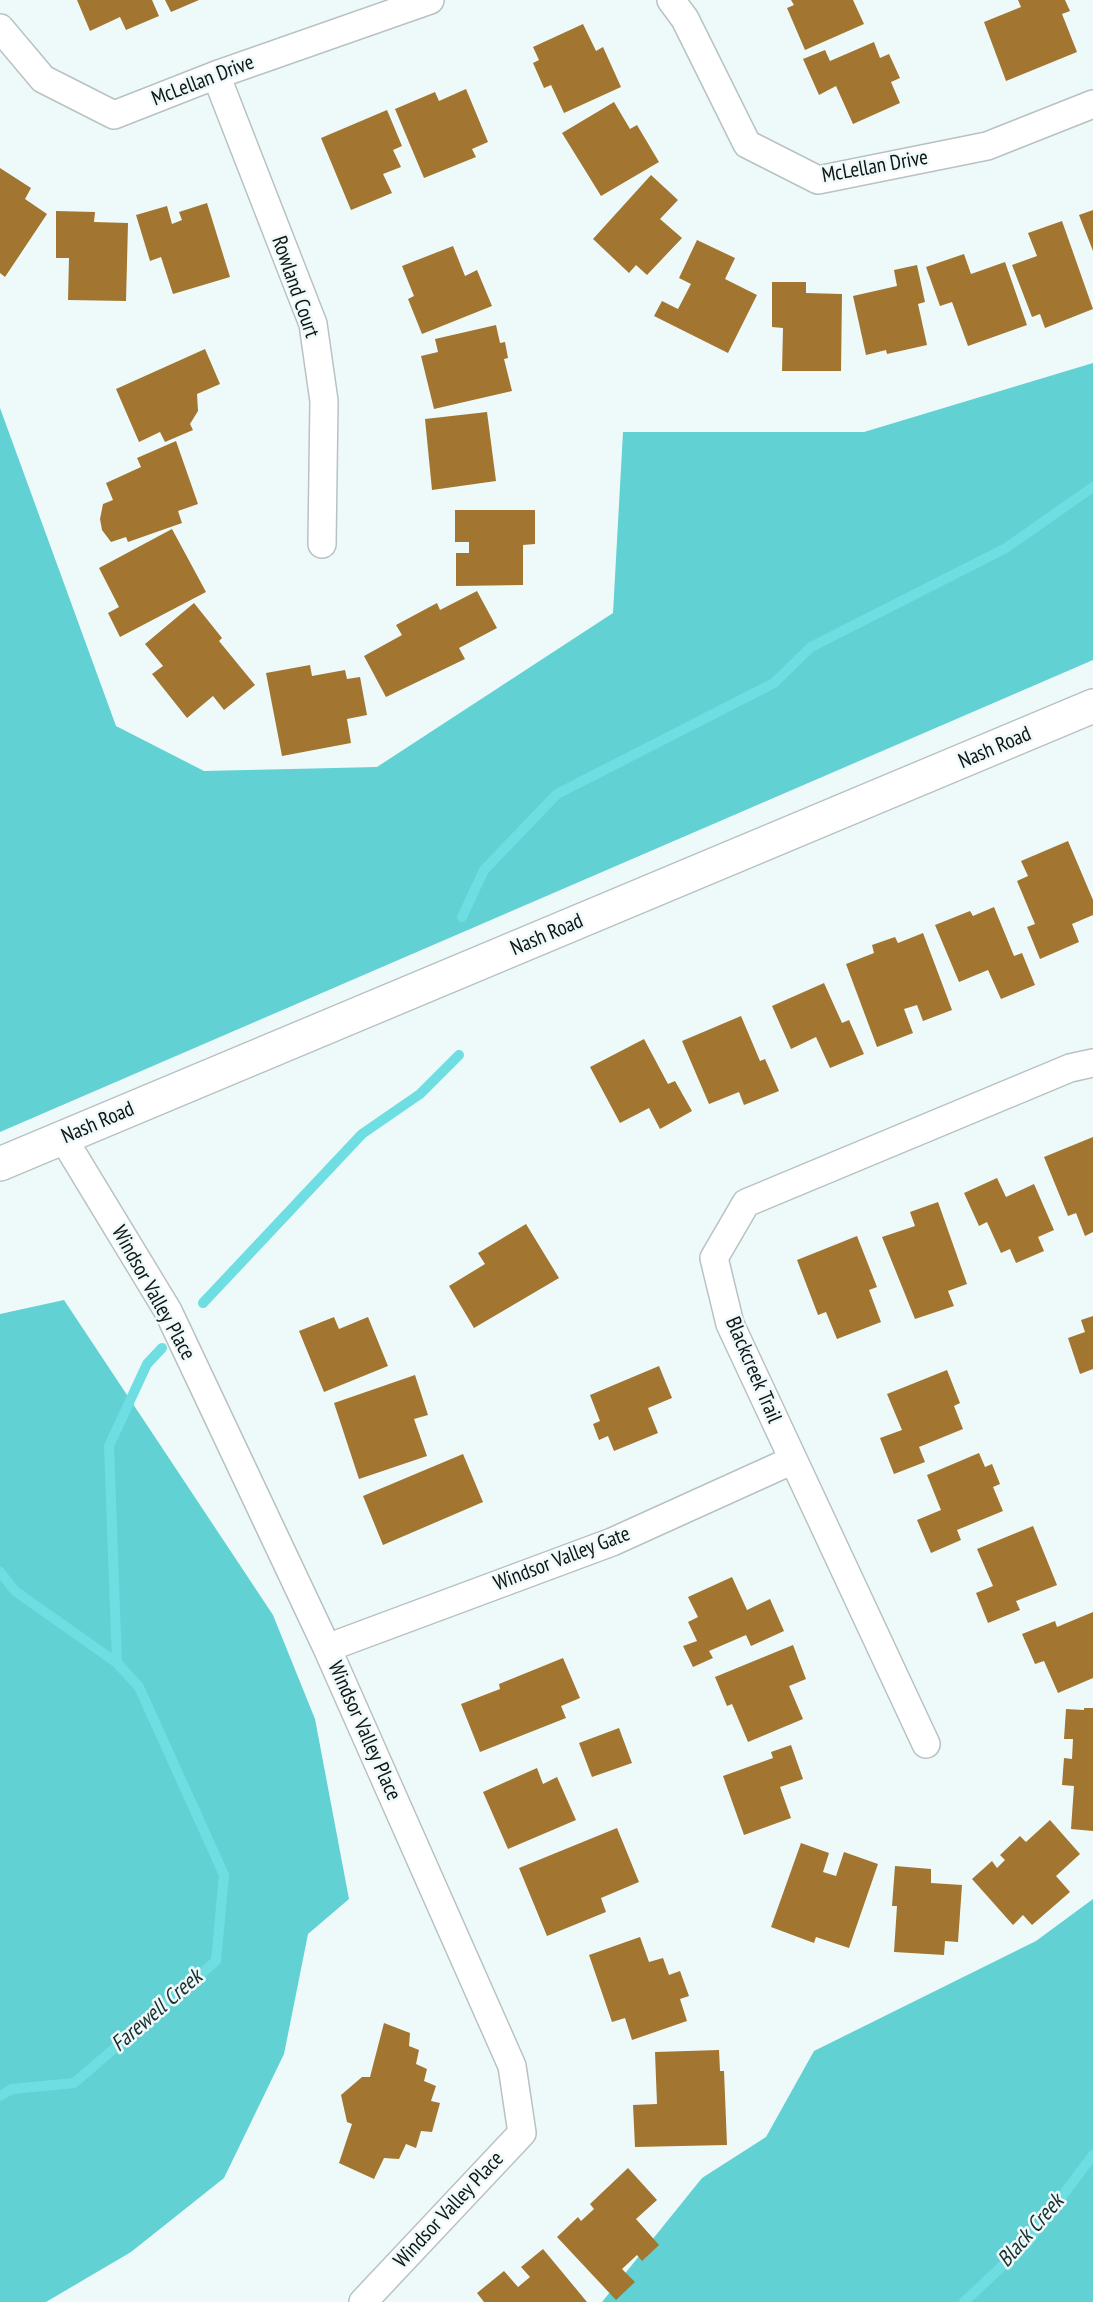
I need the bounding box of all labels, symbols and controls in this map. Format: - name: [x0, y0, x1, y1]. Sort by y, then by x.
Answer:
- street label: McLellan Drive: [148, 50, 258, 112]
- street label: McLellan Drive: [820, 145, 930, 189]
- street label: Rowland Court: [266, 233, 324, 341]
- street label: Nash Road: [955, 721, 1035, 775]
- street label: Nash Road: [507, 908, 587, 962]
- street label: Nash Road: [58, 1096, 138, 1150]
- street label: Windsor Valley Place: [106, 1221, 200, 1365]
- street label: Blackcreek Trail: [719, 1313, 787, 1427]
- street label: Windsor Valley Gate: [490, 1521, 634, 1597]
- street label: Windsor Valley Place: [322, 1658, 406, 1804]
- water label: Farewell Creek: [106, 1964, 208, 2058]
- street label: Windsor Valley Place: [389, 2147, 509, 2273]
- water label: Black Creek: [992, 2189, 1070, 2273]

